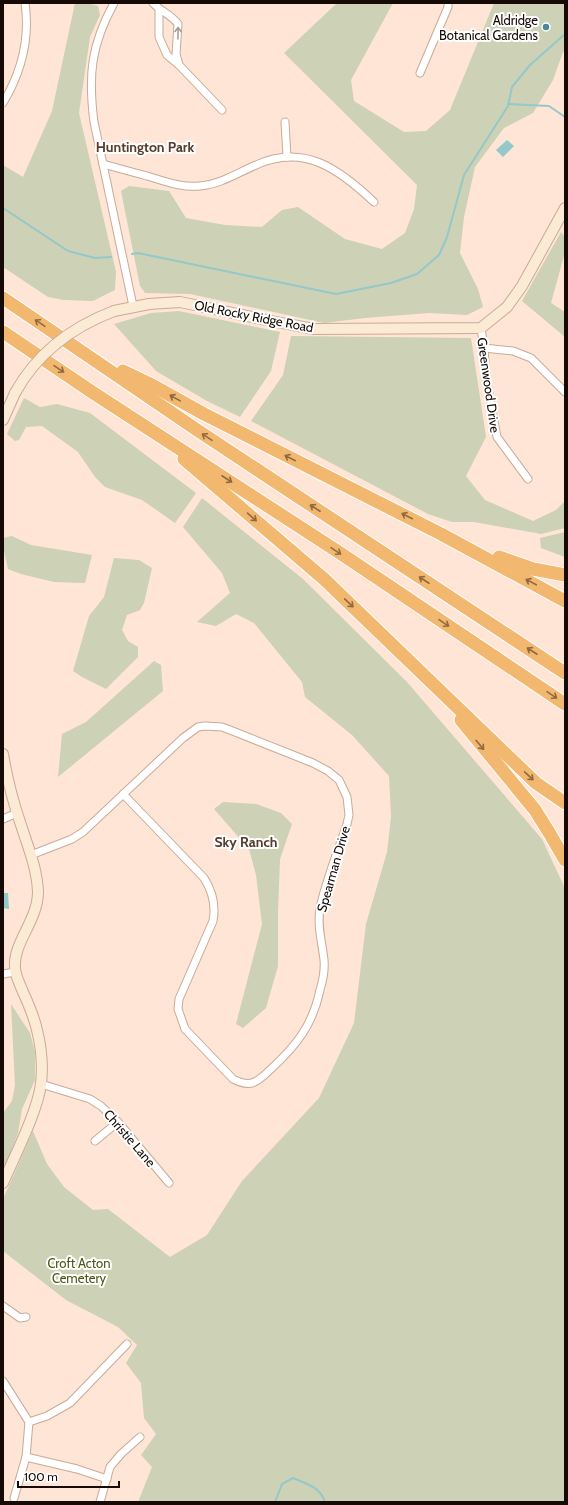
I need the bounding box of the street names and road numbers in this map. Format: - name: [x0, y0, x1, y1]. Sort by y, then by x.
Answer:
- street label: Old Rocky Ridge Road: [193, 297, 315, 335]
- street label: Greenwood Drive: [474, 336, 504, 434]
- street label: Spearman Drive: [313, 824, 353, 914]
- street label: Christie Lane: [101, 1106, 159, 1170]

